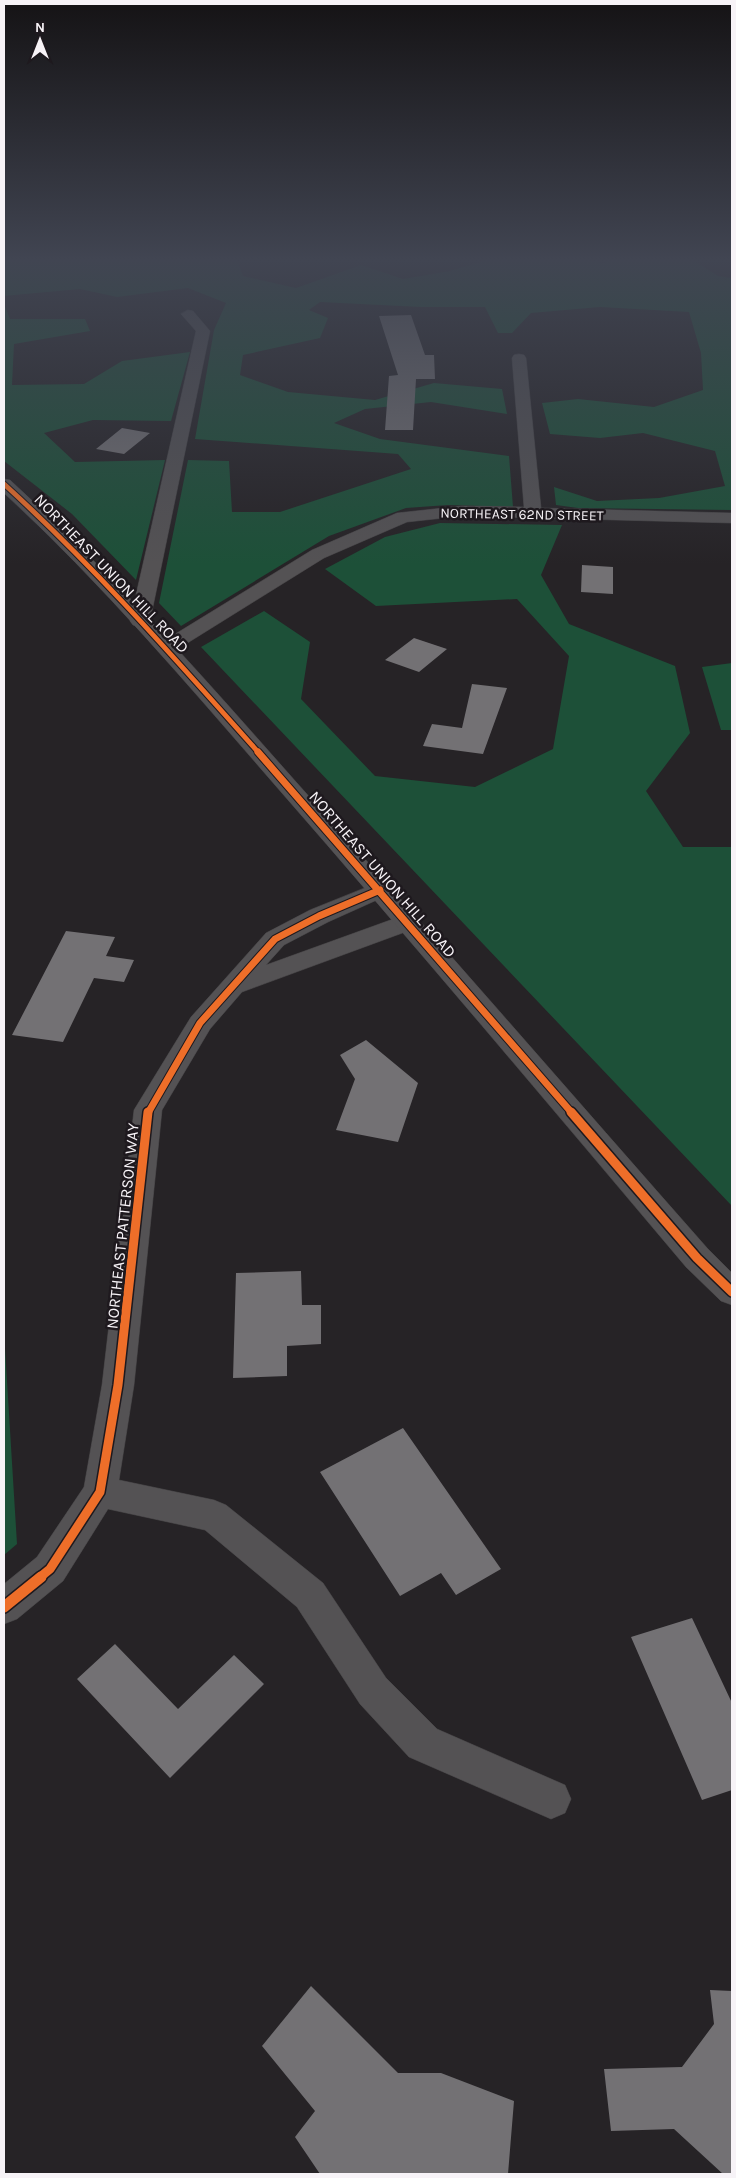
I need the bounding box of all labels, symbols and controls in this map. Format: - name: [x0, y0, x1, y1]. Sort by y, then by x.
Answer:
- north arrow: [15, 15, 65, 65]
- text: N: [35, 19, 45, 36]
- street label: NORTHEAST UNION HILL ROAD: [30, 490, 193, 657]
- street label: NORTHEAST 62ND STREET: [440, 505, 604, 524]
- street label: NORTHEAST UNION HILL ROAD: [305, 787, 460, 961]
- street label: NORTHEAST PATTERSON WAY: [102, 1122, 143, 1330]

